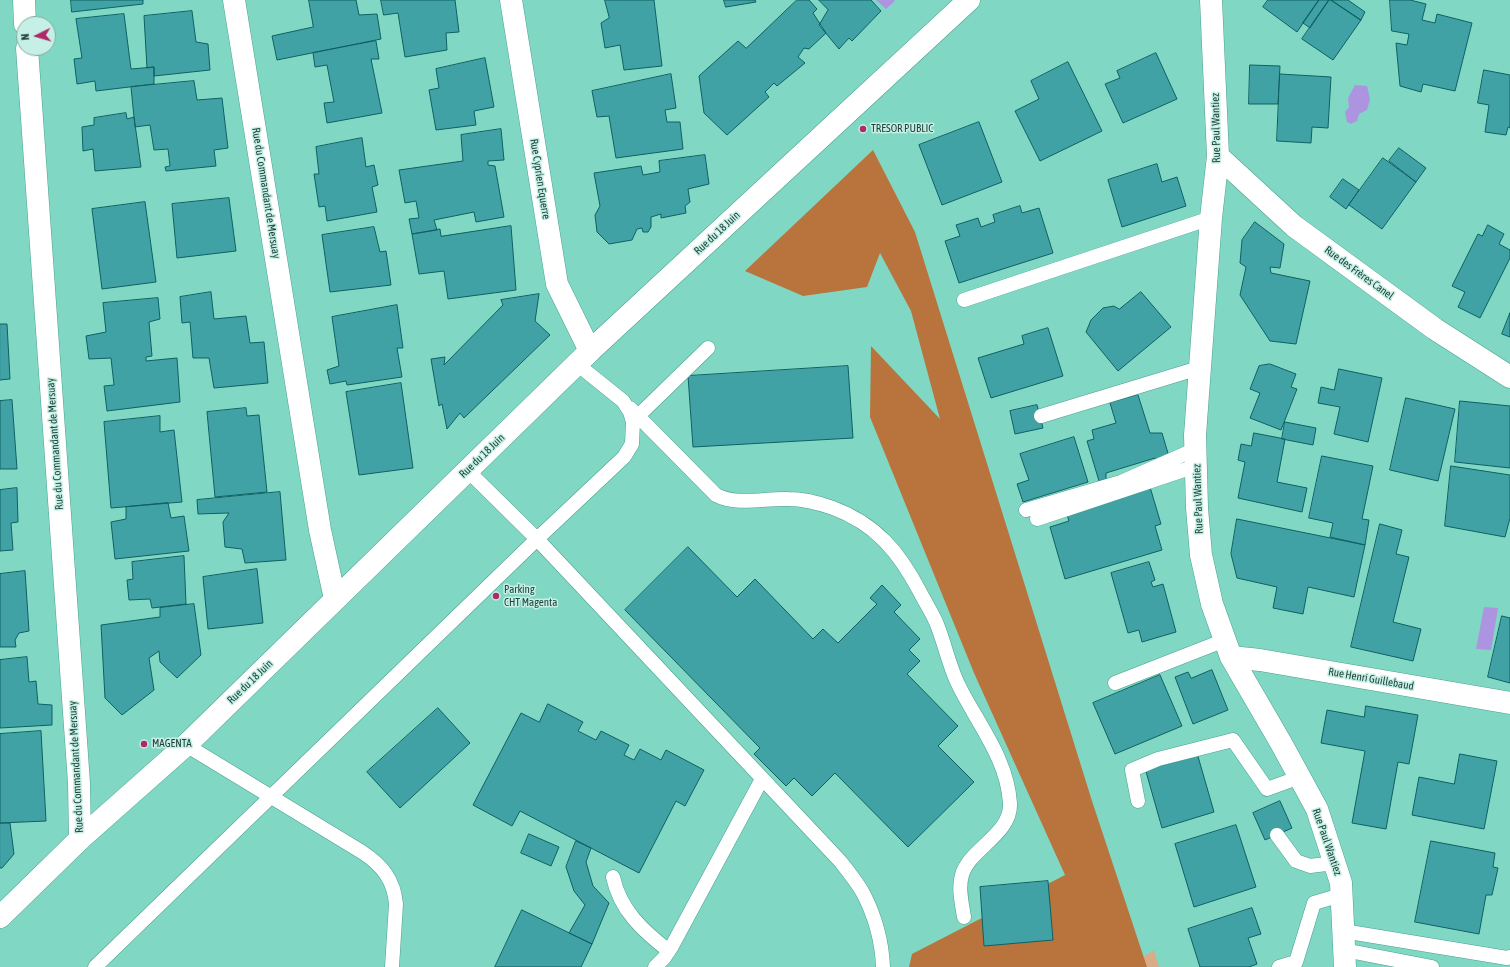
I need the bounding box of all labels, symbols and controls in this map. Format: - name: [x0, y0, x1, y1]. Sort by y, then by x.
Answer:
- north arrow: [16, 16, 56, 56]
- text: N: [19, 33, 31, 41]
- street label: Rue Paul Wantiez: [1209, 93, 1223, 163]
- place label: TRESOR PUBLIC: [871, 122, 933, 136]
- marker: TRESOR PUBLIC: [858, 124, 868, 134]
- street label: Rue du Commandant de Mersuay: [249, 127, 283, 259]
- street label: Rue Cyprien Equerre: [527, 138, 553, 220]
- street label: Rue du 18 Juin: [691, 208, 743, 258]
- street label: Rue des Frères Canel: [1322, 243, 1396, 303]
- street label: Rue du Commandant de Mersuay: [44, 378, 66, 510]
- street label: Rue du 18 Juin: [457, 431, 507, 481]
- street label: Rue Paul Wantiez: [1190, 464, 1206, 534]
- place label: Parking CHT Magenta: [504, 583, 557, 609]
- marker: Parking CHT Magenta: [491, 591, 501, 601]
- street label: Rue du 18 Juin: [225, 657, 275, 707]
- street label: Rue Henri Guillebaud: [1327, 665, 1415, 693]
- street label: Rue du Commandant de Mersuay: [66, 701, 86, 833]
- place label: MAGENTA: [152, 737, 192, 751]
- marker: MAGENTA: [139, 739, 149, 749]
- street label: Rue Paul Wantiez: [1309, 807, 1345, 877]

